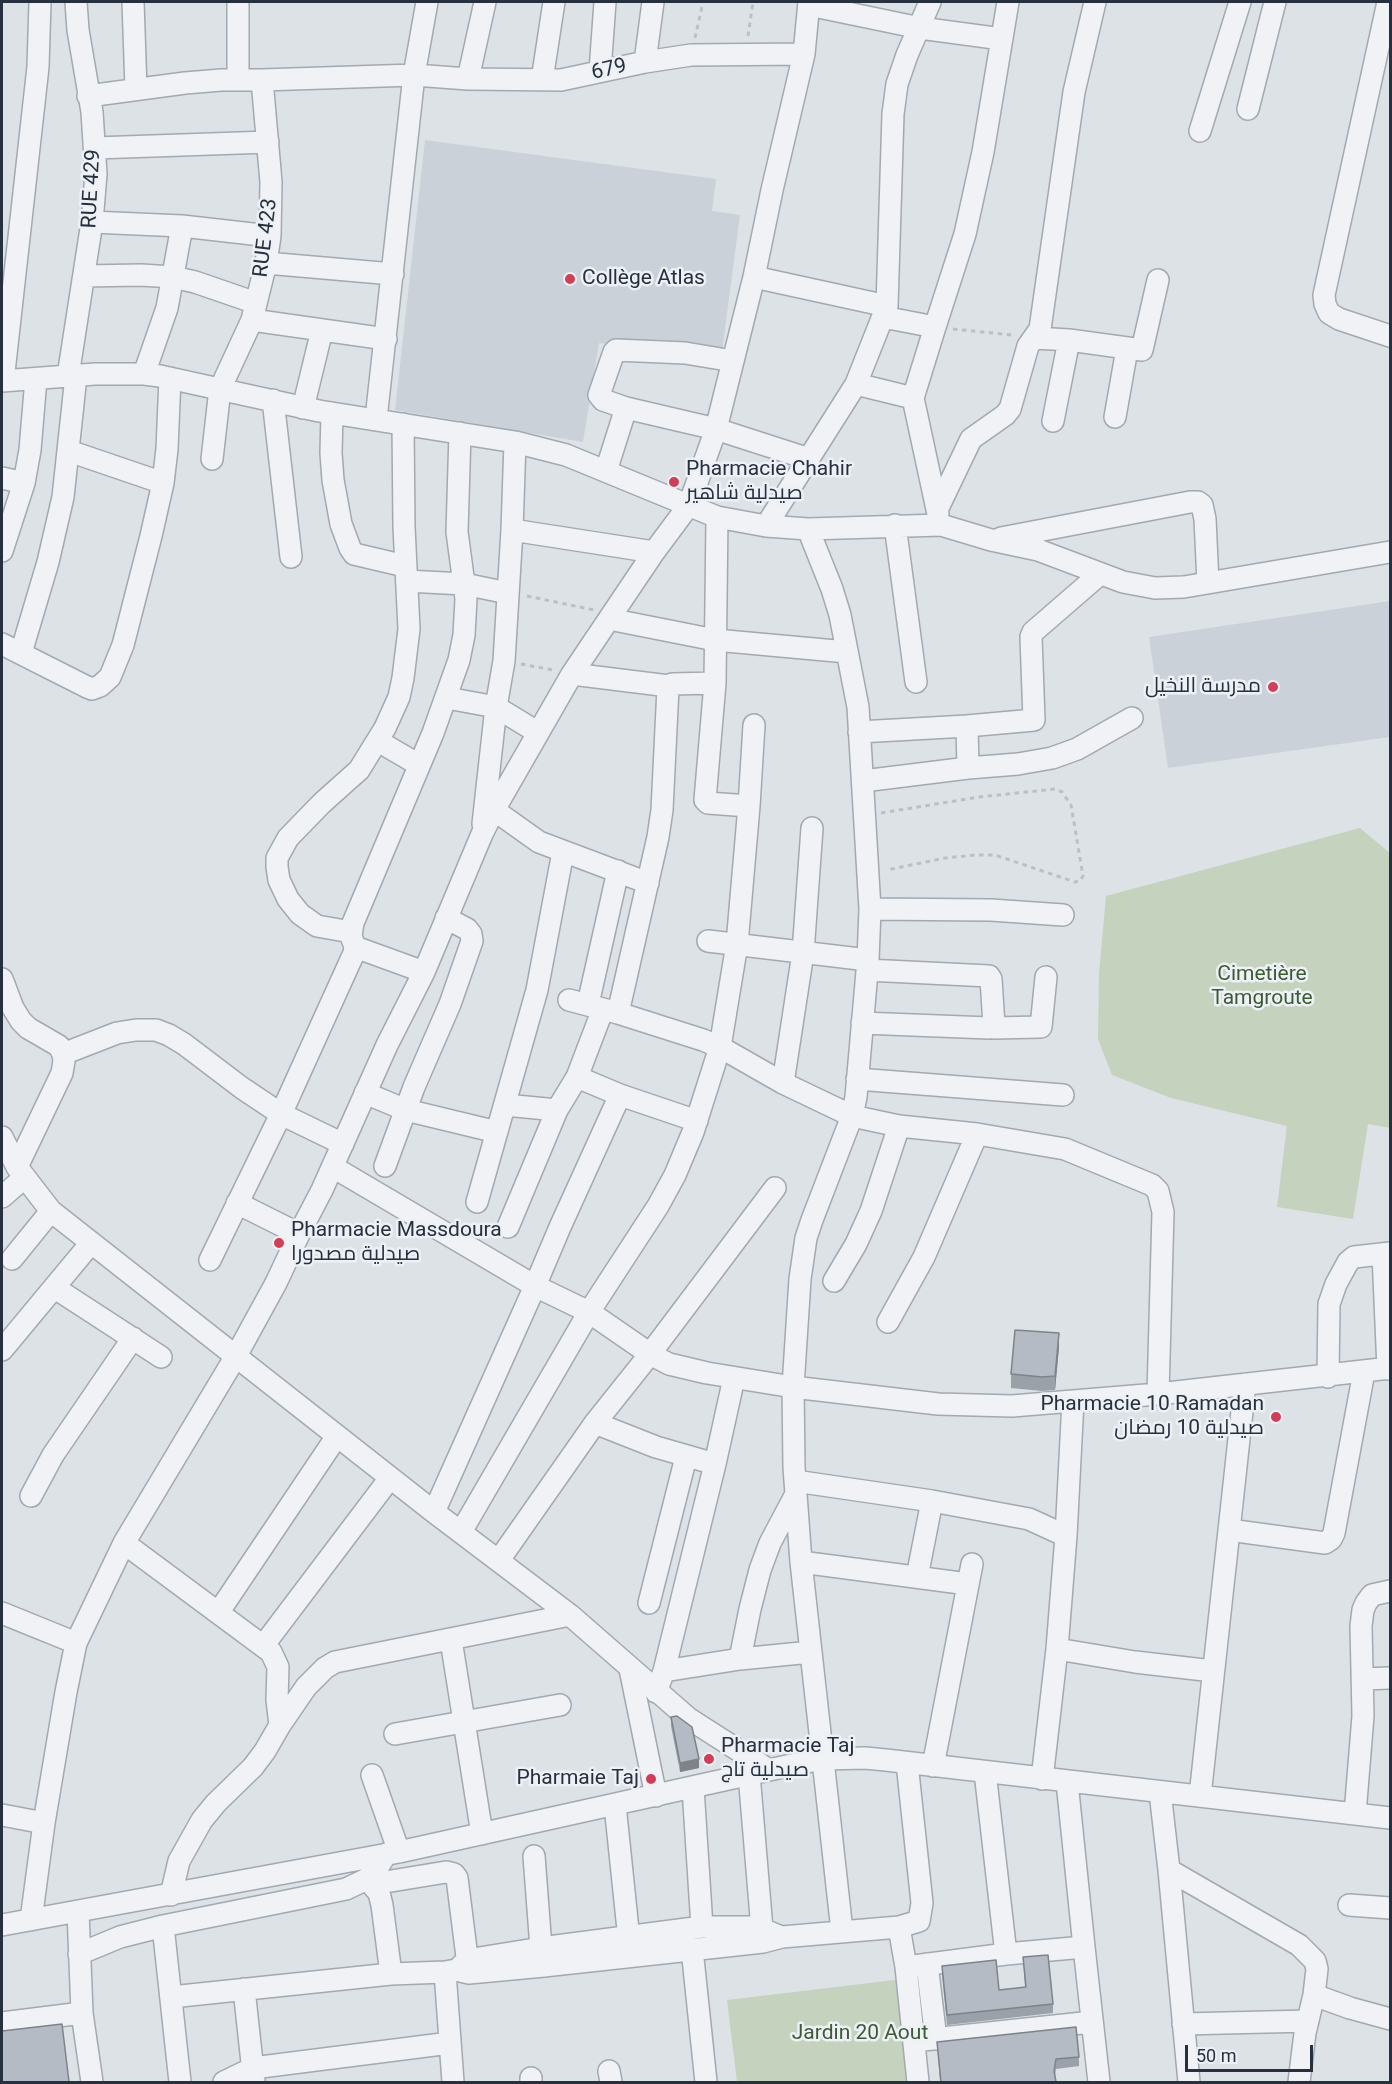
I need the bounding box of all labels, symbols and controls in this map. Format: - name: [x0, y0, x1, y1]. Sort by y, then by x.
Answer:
- street label: 679: [589, 54, 629, 86]
- street label: RUE 429: [77, 149, 107, 229]
- street label: RUE 423: [249, 197, 283, 279]
- place label: Collège Atlas: [582, 266, 705, 292]
- marker: Collège Atlas: [563, 272, 577, 286]
- place label: Pharmacie Chahir صيدلية شاهير: [686, 457, 852, 507]
- marker: Pharmacie Chahir صيدلية شاهير: [667, 475, 681, 489]
- place label: مدرسة النخيل: [1145, 674, 1261, 700]
- marker: مدرسة النخيل: [1266, 680, 1280, 694]
- park label: Cimetière Tamgroute: [1211, 962, 1313, 1012]
- place label: Pharmacie Massdoura صيدلية مصدورا: [291, 1218, 502, 1268]
- marker: Pharmacie Massdoura صيدلية مصدورا: [272, 1236, 286, 1250]
- place label: Pharmacie 10 Ramadan صيدلية 10 رمضان: [1040, 1392, 1264, 1442]
- marker: Pharmacie 10 Ramadan صيدلية 10 رمضان: [1269, 1410, 1283, 1424]
- place label: Pharmacie Taj صيدلية تاج: [721, 1734, 854, 1784]
- marker: Pharmacie Taj صيدلية تاج: [702, 1752, 716, 1766]
- place label: Pharmaie Taj: [517, 1766, 639, 1792]
- marker: Pharmaie Taj: [644, 1772, 658, 1786]
- park label: Jardin 20 Aout: [792, 2021, 928, 2047]
- scale bar: [1188, 2033, 1316, 2071]
- text: 50 m: [1196, 2045, 1236, 2066]

